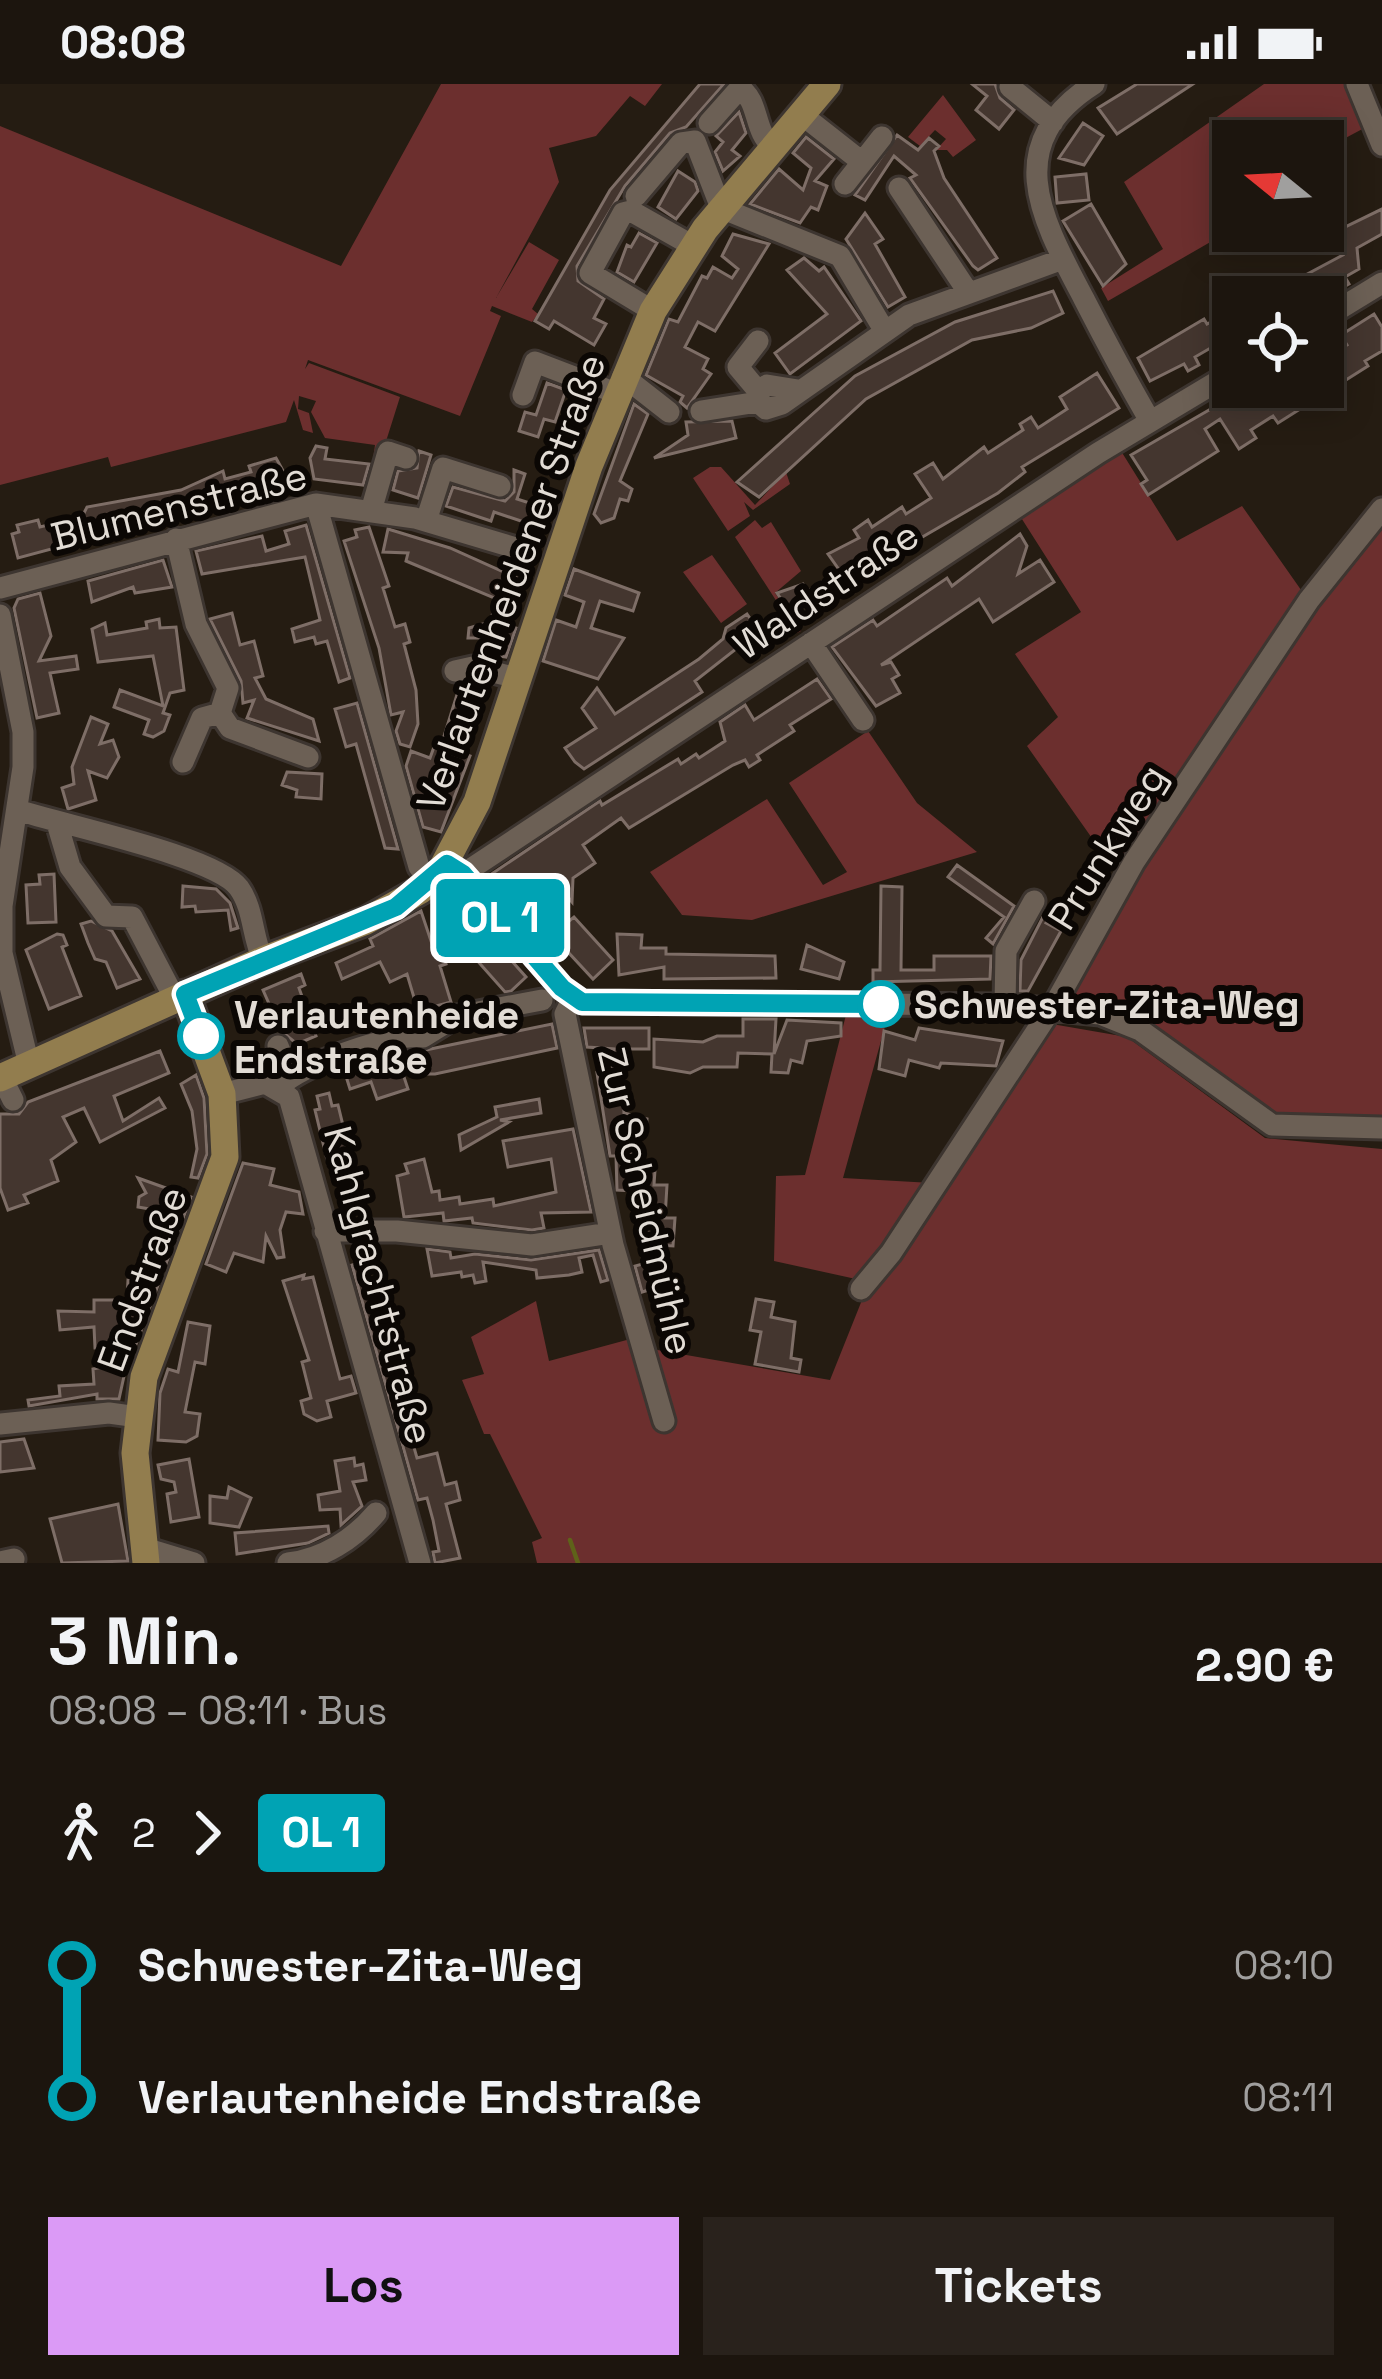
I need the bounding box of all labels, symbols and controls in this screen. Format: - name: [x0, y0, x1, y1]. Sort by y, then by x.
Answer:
- text: 08:08: [60, 14, 186, 71]
- north arrow: [1212, 120, 1344, 252]
- map controls: [1212, 120, 1344, 408]
- button: locate: [1212, 276, 1344, 408]
- street label: Verlautenheidener Straße: [405, 347, 617, 817]
- street label: Blumenstraße: [46, 451, 312, 561]
- street label: Waldstraße: [724, 510, 928, 670]
- street label: Prunkweg: [1037, 755, 1177, 939]
- line badge: OL 1: [416, 879, 584, 957]
- text: OL 1: [460, 891, 540, 944]
- place label: Schwester-Zita-Weg: [914, 980, 1300, 1029]
- marker: Schwester-Zita-Weg: [859, 982, 903, 1026]
- place label: Verlautenheide Endstraße: [234, 990, 519, 1084]
- marker: Verlautenheide Endstraße: [179, 1014, 223, 1058]
- street label: Zur Scheidmühle: [587, 1043, 705, 1359]
- street label: Kahlgrachtstraße: [313, 1121, 445, 1449]
- street label: Endstraße: [86, 1180, 198, 1378]
- text: 3 Min.: [48, 1599, 241, 1683]
- text: 2.90 €: [1195, 1637, 1334, 1694]
- text: 08:08 – 08:11 · Bus: [48, 1686, 387, 1735]
- icon: walk: [48, 1800, 114, 1866]
- icon: forward: [174, 1800, 240, 1866]
- text: OL 1: [282, 1806, 361, 1859]
- text: 2: [132, 1809, 156, 1858]
- text: Schwester-Zita-Weg: [138, 1937, 583, 1994]
- text: 08:10: [1234, 1941, 1334, 1990]
- text: Verlautenheide Endstraße: [138, 2069, 702, 2126]
- text: 08:11: [1242, 2073, 1334, 2122]
- button: Los: [48, 2217, 679, 2355]
- button: Tickets: [703, 2217, 1334, 2355]

